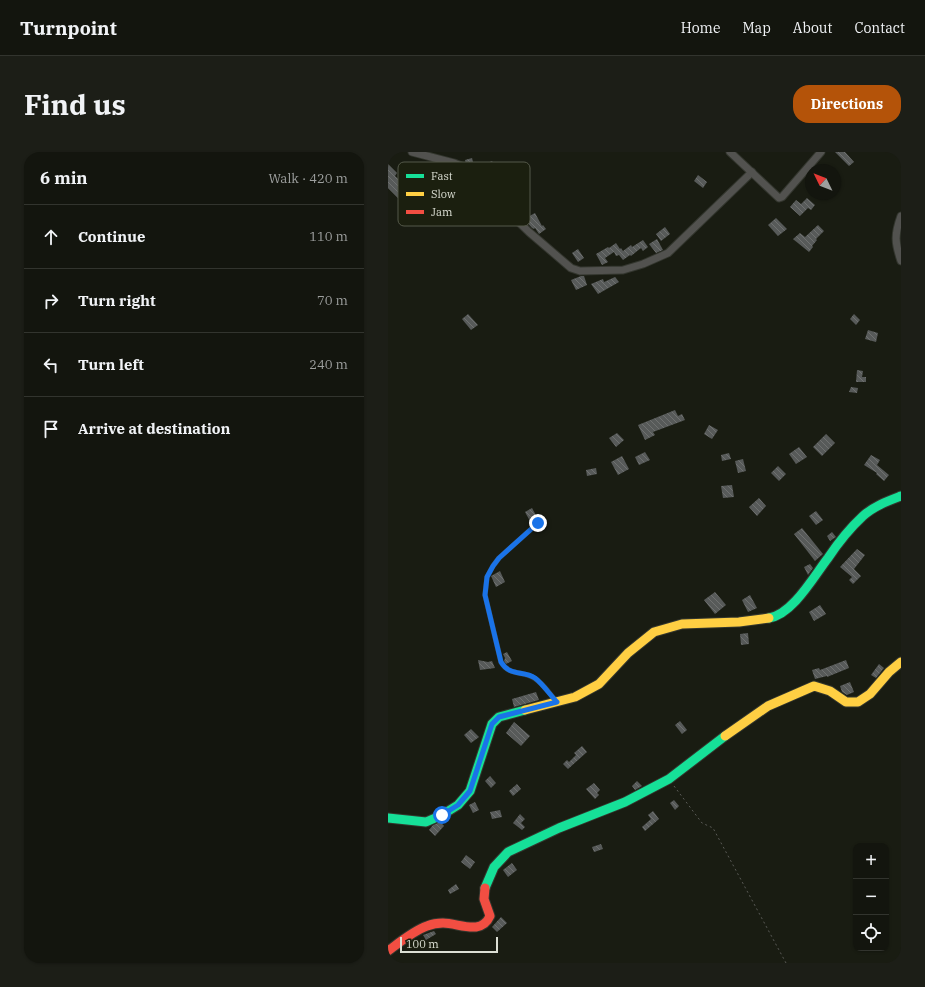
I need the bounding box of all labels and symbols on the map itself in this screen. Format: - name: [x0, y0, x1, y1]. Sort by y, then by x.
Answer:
- legend: [398, 162, 530, 226]
- north arrow: [805, 164, 841, 200]
- text: Fast: [431, 169, 453, 183]
- text: Slow: [431, 187, 456, 201]
- text: Jam: [431, 205, 453, 219]
- route end: [529, 514, 547, 532]
- route start: [433, 806, 451, 824]
- scale bar: [400, 935, 498, 954]

